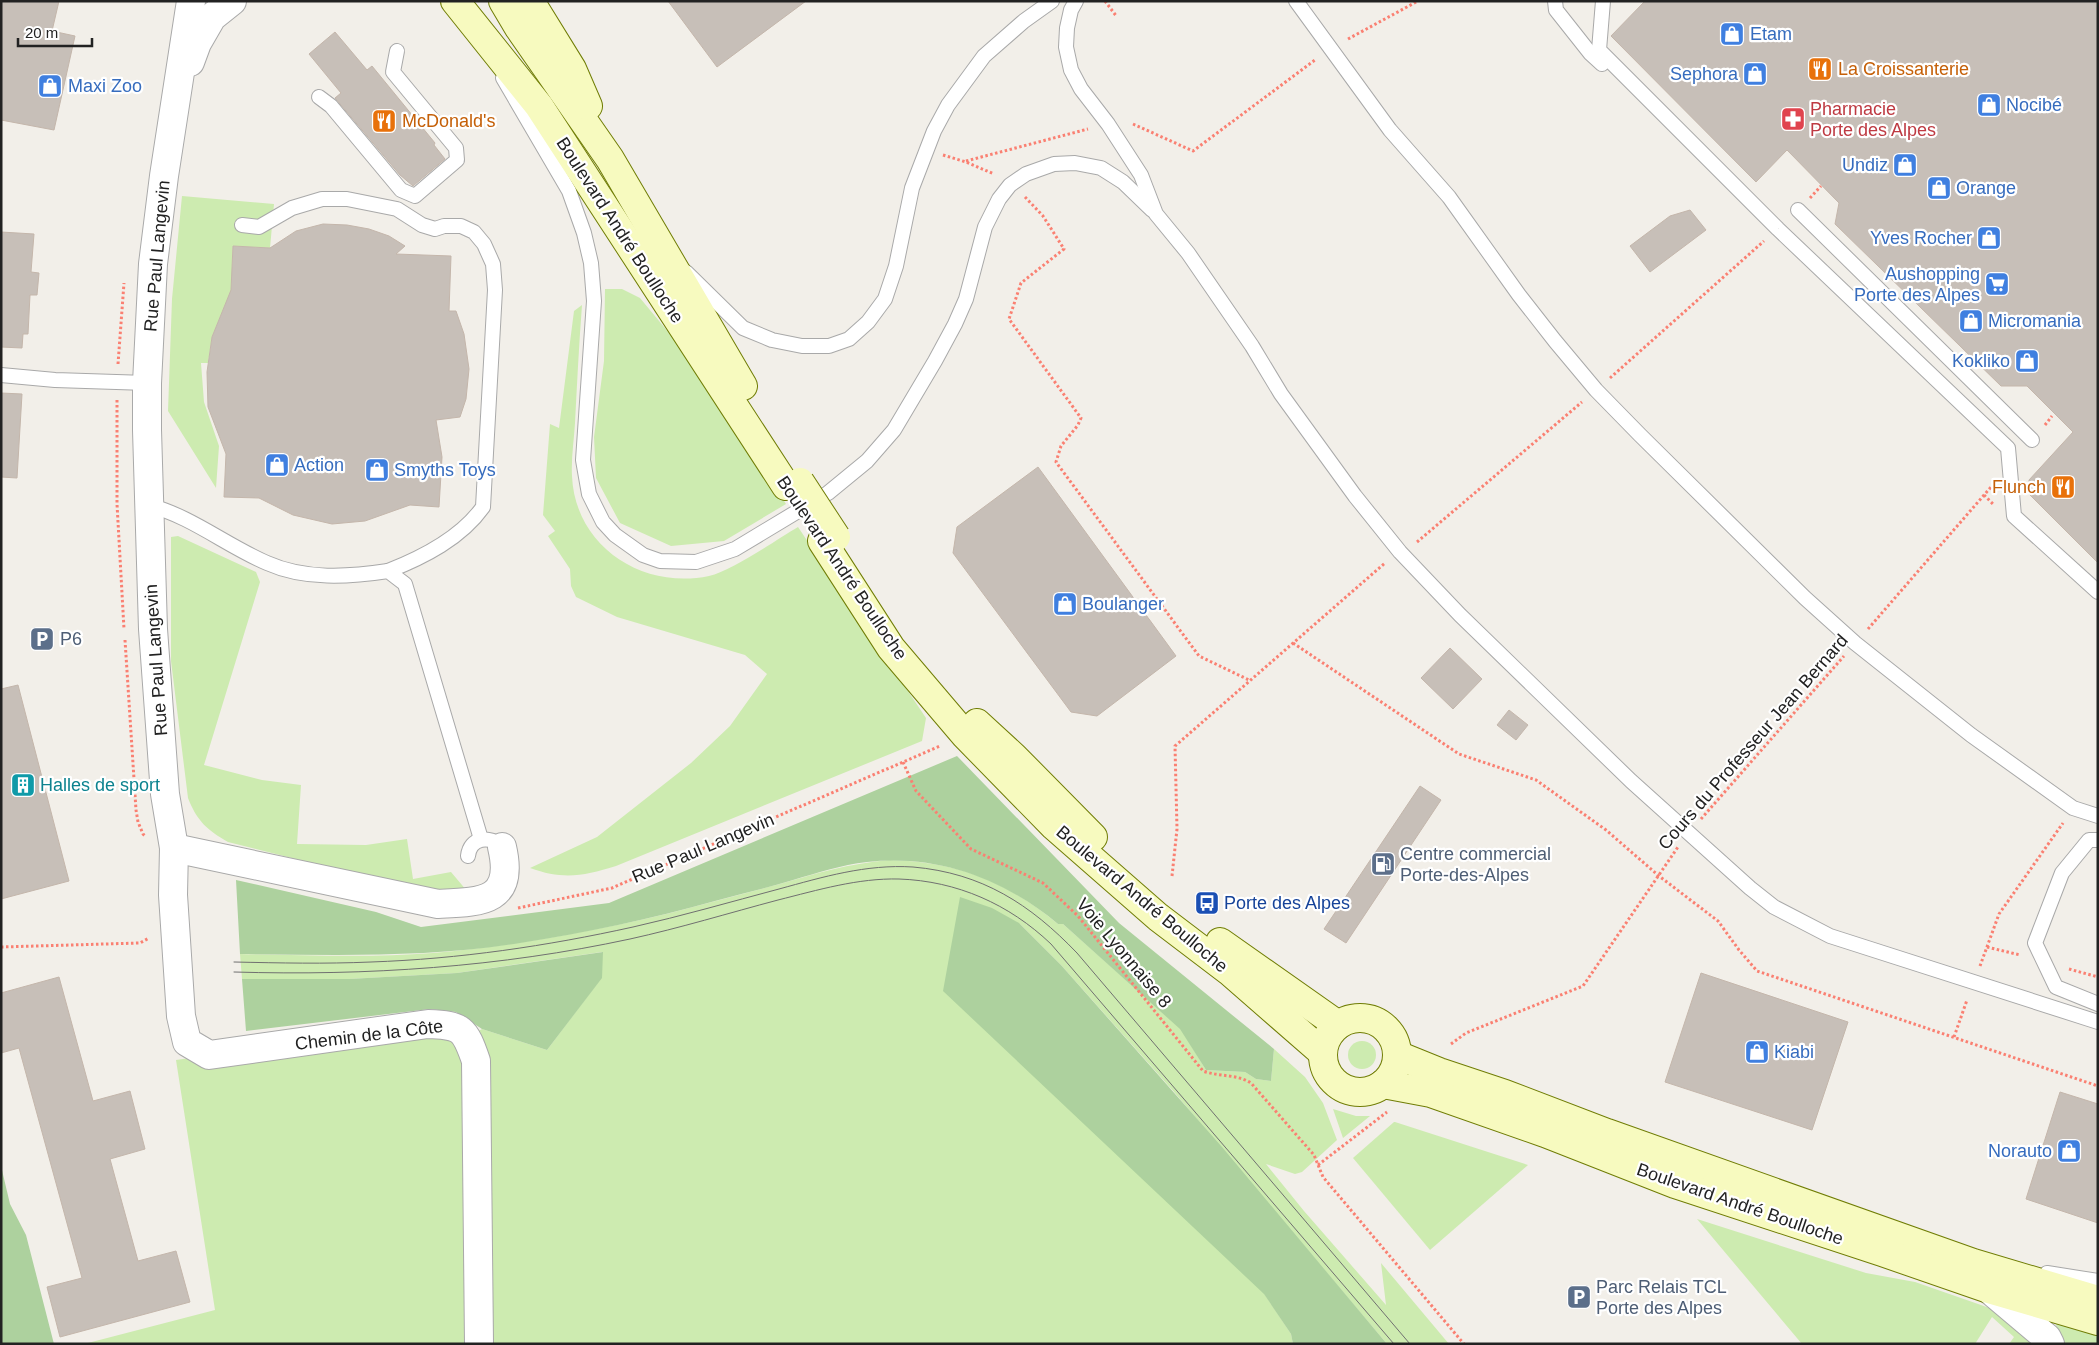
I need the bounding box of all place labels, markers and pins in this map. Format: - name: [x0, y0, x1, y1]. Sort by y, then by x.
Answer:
- shop icon: Etam: [1719, 21, 1745, 47]
- place label: Etam: [1750, 24, 1792, 44]
- restaurant icon: La Croissanterie: [1807, 56, 1833, 82]
- place label: La Croissanterie: [1838, 59, 1969, 79]
- shop icon: Sephora: [1742, 61, 1768, 87]
- place label: Sephora: [1670, 64, 1739, 84]
- shop icon: Maxi Zoo: [37, 73, 63, 99]
- place label: Maxi Zoo: [68, 76, 142, 96]
- shop icon: Nocibé: [1976, 92, 2002, 118]
- place label: Nocibé: [2006, 95, 2062, 115]
- place label: Pharmacie Porte des Alpes: [1810, 99, 1936, 140]
- pharmacy icon: Pharmacie Porte des Alpes: [1780, 106, 1806, 132]
- restaurant icon: McDonald's: [371, 108, 397, 134]
- place label: McDonald's: [402, 111, 495, 131]
- shop icon: Undiz: [1892, 152, 1918, 178]
- place label: Undiz: [1842, 155, 1888, 175]
- shop icon: Orange: [1926, 175, 1952, 201]
- place label: Orange: [1956, 178, 2016, 198]
- shop icon: Yves Rocher: [1976, 225, 2002, 251]
- place label: Yves Rocher: [1870, 228, 1972, 248]
- place label: Aushopping Porte des Alpes: [1854, 264, 1980, 305]
- supermarket icon: Aushopping Porte des Alpes: [1984, 271, 2010, 297]
- shop icon: Micromania: [1958, 308, 1984, 334]
- place label: Micromania: [1988, 311, 2082, 331]
- shop icon: Kokliko: [2014, 348, 2040, 374]
- place label: Kokliko: [1952, 351, 2010, 371]
- shop icon: Action: [264, 452, 290, 478]
- place label: Action: [294, 455, 344, 475]
- shop icon: Smyths Toys: [364, 457, 390, 483]
- place label: Smyths Toys: [394, 460, 496, 480]
- restaurant icon: Flunch: [2050, 474, 2076, 500]
- place label: Flunch: [1992, 477, 2046, 497]
- shop icon: Boulanger: [1052, 591, 1078, 617]
- place label: Boulanger: [1082, 594, 1164, 614]
- parking icon: P6: [29, 626, 55, 652]
- place label: P6: [60, 629, 82, 649]
- building icon: Halles de sport: [10, 772, 36, 798]
- place label: Halles de sport: [40, 775, 160, 795]
- place label: Centre commercial Porte-des-Alpes: [1400, 844, 1551, 885]
- fuel station icon: Centre commercial Porte-des-Alpes: [1370, 851, 1396, 877]
- bus stop icon: Porte des Alpes: [1194, 890, 1220, 916]
- place label: Porte des Alpes: [1224, 893, 1350, 913]
- shop icon: Kiabi: [1744, 1039, 1770, 1065]
- place label: Kiabi: [1774, 1042, 1814, 1062]
- shop icon: Norauto: [2056, 1138, 2082, 1164]
- place label: Norauto: [1988, 1141, 2052, 1161]
- place label: Parc Relais TCL Porte des Alpes: [1596, 1277, 1727, 1318]
- parking icon: Parc Relais TCL Porte des Alpes: [1566, 1284, 1592, 1310]

